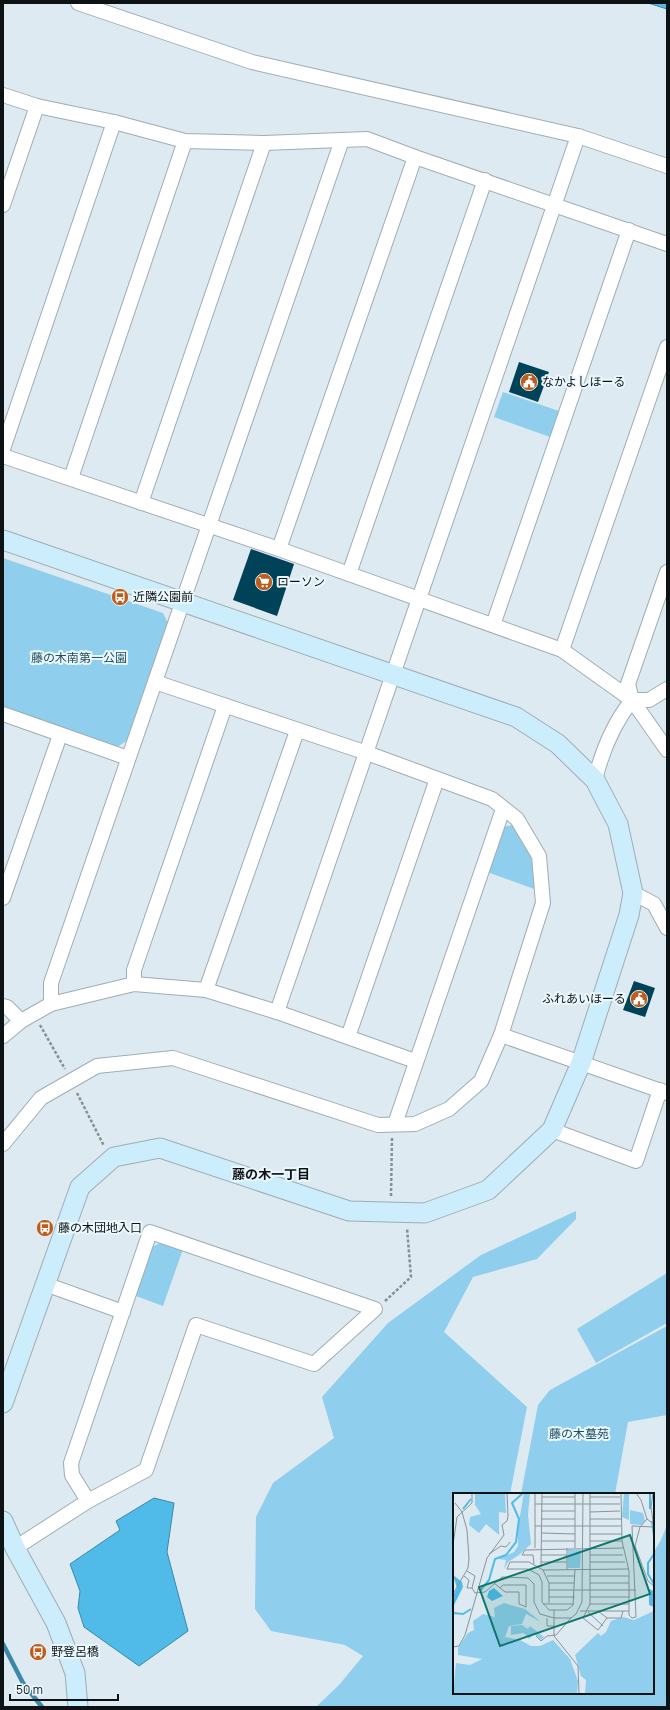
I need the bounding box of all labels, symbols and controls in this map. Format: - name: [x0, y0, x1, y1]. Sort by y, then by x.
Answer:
- public building icon: なかよしほーる: [519, 372, 539, 392]
- place label: なかよしほーる: [542, 373, 625, 390]
- supermarket icon: ローソン: [254, 572, 274, 592]
- place label: ローソン: [277, 573, 325, 590]
- bus stop icon: 近隣公園前: [110, 587, 130, 607]
- place label: 近隣公園前: [133, 588, 193, 605]
- park label: 藤の木南第一公園: [31, 649, 127, 666]
- public building icon: ふれあいほーる: [629, 989, 649, 1009]
- place label: ふれあいほーる: [542, 990, 626, 1007]
- district label: 藤の木一丁目: [232, 1165, 310, 1183]
- bus stop icon: 藤の木団地入口: [35, 1218, 55, 1238]
- place label: 藤の木団地入口: [58, 1219, 142, 1236]
- park label: 藤の木墓苑: [549, 1425, 609, 1442]
- inset map: [453, 1493, 654, 1694]
- bus stop icon: 野登呂橋: [28, 1642, 48, 1662]
- place label: 野登呂橋: [51, 1643, 99, 1660]
- scale bar: [10, 1676, 118, 1702]
- text: 50 m: [16, 1681, 43, 1698]

